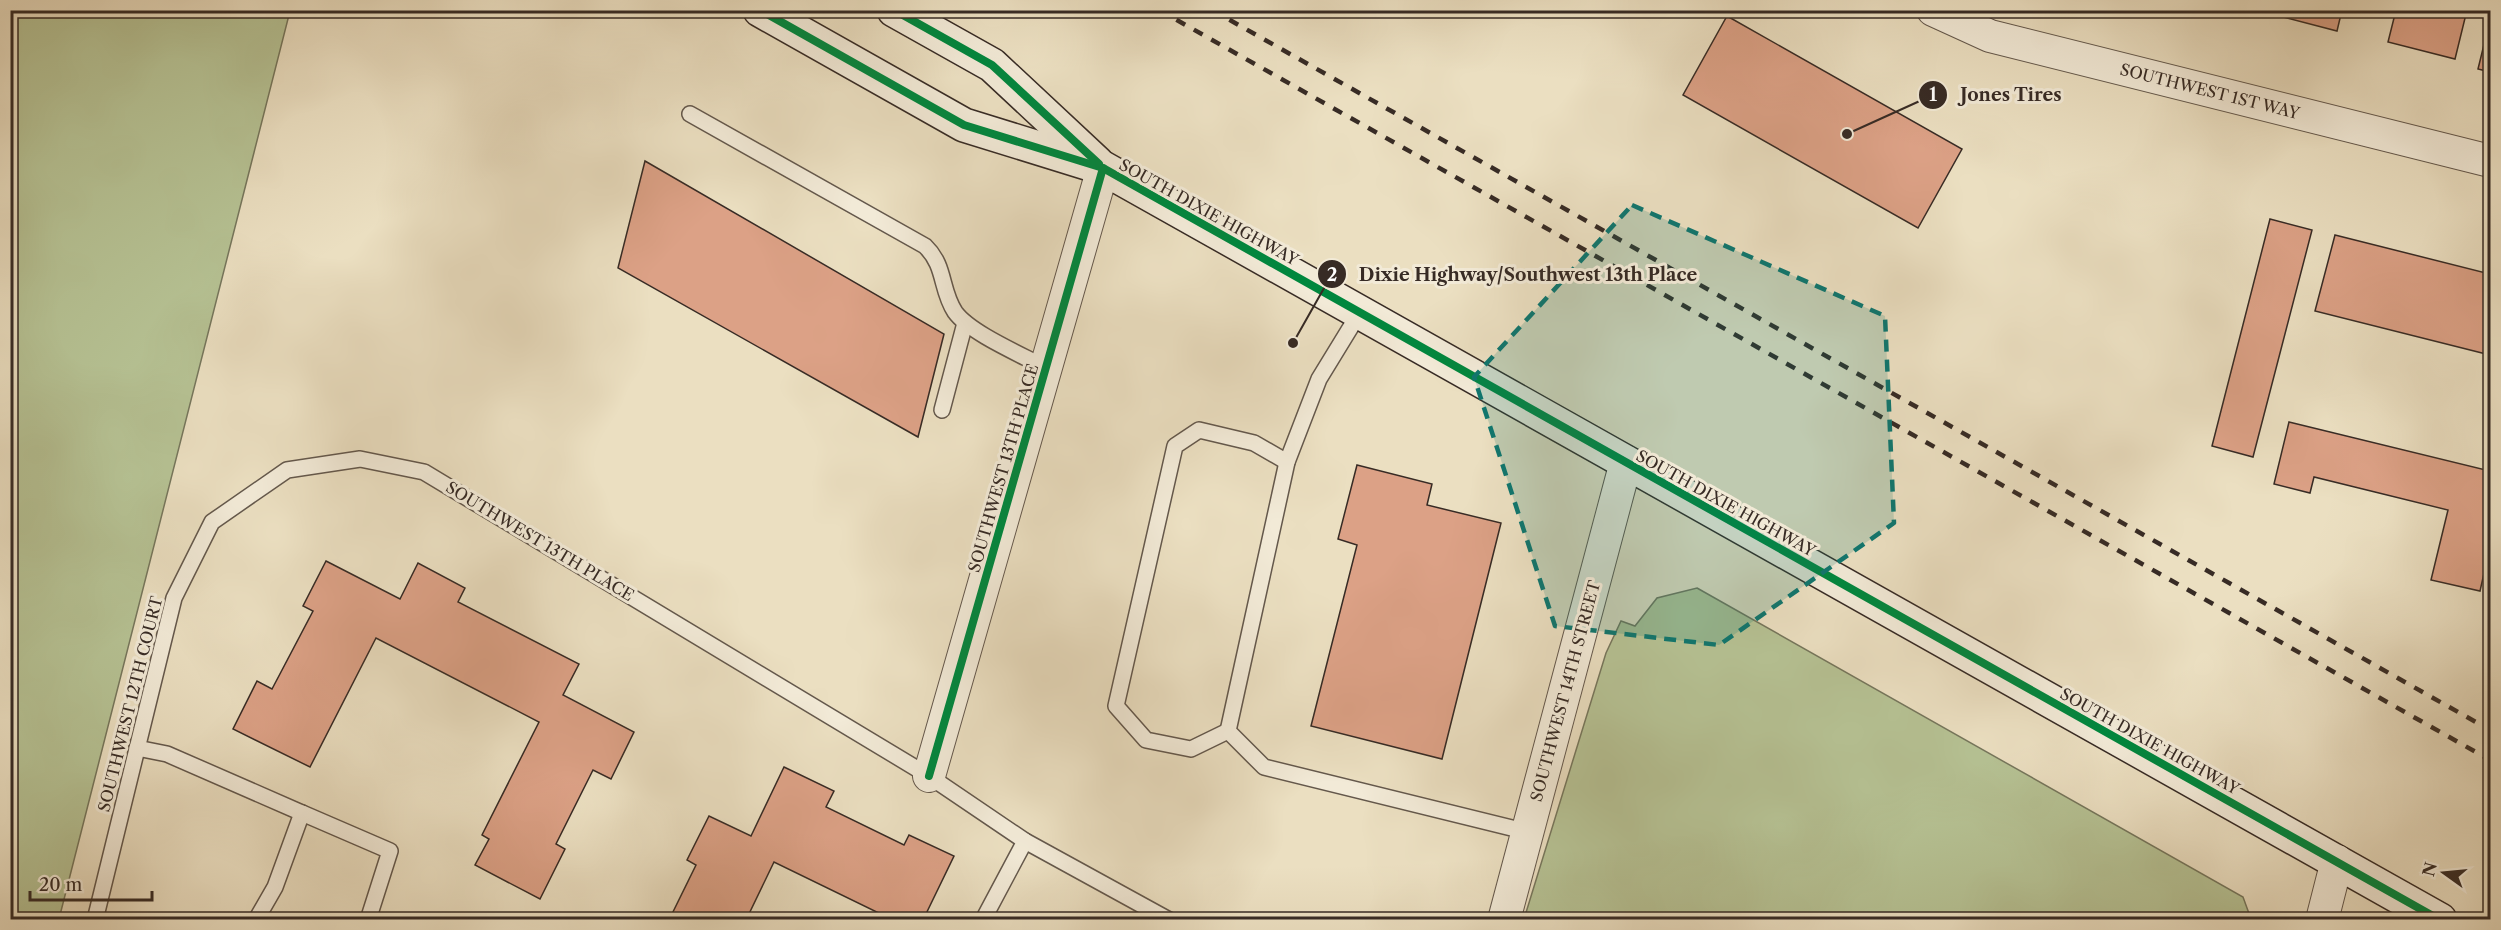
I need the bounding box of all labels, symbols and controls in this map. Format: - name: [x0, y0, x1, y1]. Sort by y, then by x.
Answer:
- street label: SOUTHWEST 1ST WAY: [2118, 59, 2303, 123]
- callout: Jones Tires: [1918, 77, 2074, 113]
- text: 1: [1929, 84, 1937, 106]
- text: Jones Tires: [1957, 84, 2062, 106]
- street label: SOUTH DIXIE HIGHWAY: [1116, 154, 1303, 270]
- callout: Dixie Highway/Southwest 13th Place: [1317, 256, 1709, 292]
- text: 2: [1327, 264, 1337, 286]
- text: Dixie Highway/Southwest 13th Place: [1359, 264, 1697, 286]
- street label: SOUTHWEST 13TH PLACE: [964, 361, 1042, 575]
- street label: SOUTH DIXIE HIGHWAY: [1633, 445, 1820, 561]
- street label: SOUTHWEST 13TH PLACE: [442, 477, 638, 605]
- street label: SOUTHWEST 14TH STREET: [1526, 578, 1604, 804]
- street label: SOUTHWEST 12TH COURT: [93, 594, 167, 814]
- street label: SOUTH DIXIE HIGHWAY: [2057, 683, 2244, 799]
- north arrow: [2414, 843, 2474, 903]
- text: N: [2418, 860, 2441, 878]
- scale bar: [30, 864, 152, 902]
- text: 20 m: [39, 874, 83, 896]

